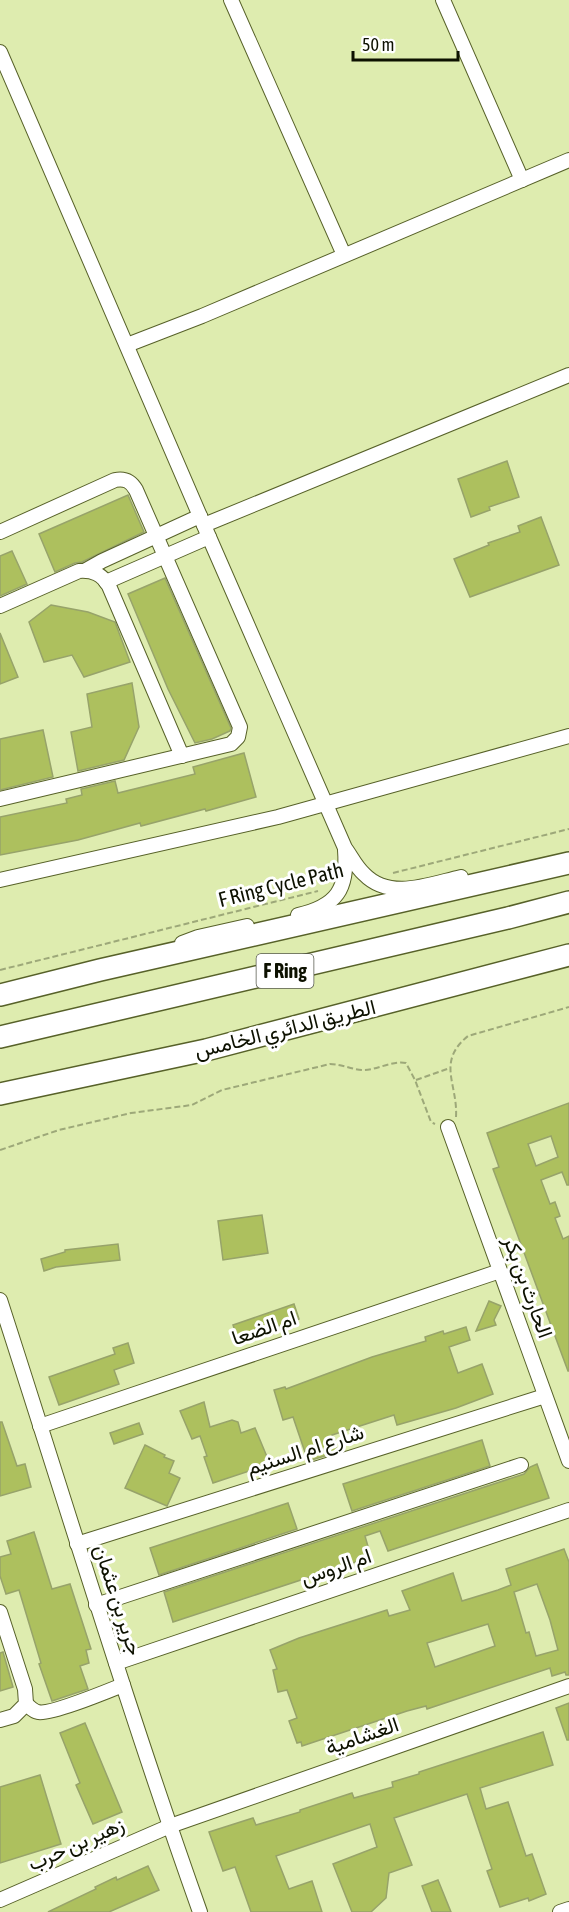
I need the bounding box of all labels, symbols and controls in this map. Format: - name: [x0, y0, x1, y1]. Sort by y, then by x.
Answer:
- scale bar: [353, 24, 458, 62]
- text: 50 m: [362, 34, 394, 55]
- street label: F Ring Cycle Path: [216, 857, 346, 911]
- road number: F Ring: [256, 954, 314, 988]
- street label: الطريق الدائري الخامس: [192, 994, 379, 1068]
- street label: الحارث بن بكر: [497, 1231, 558, 1342]
- street label: ام الضعا: [228, 1305, 300, 1352]
- street label: شارع ام السنيم: [243, 1419, 367, 1482]
- street label: جرير بن عثمان: [88, 1541, 148, 1659]
- street label: ام الروس: [297, 1543, 375, 1592]
- street label: الغشامية: [322, 1711, 402, 1760]
- street label: زهير بن حرب: [24, 1811, 128, 1877]

